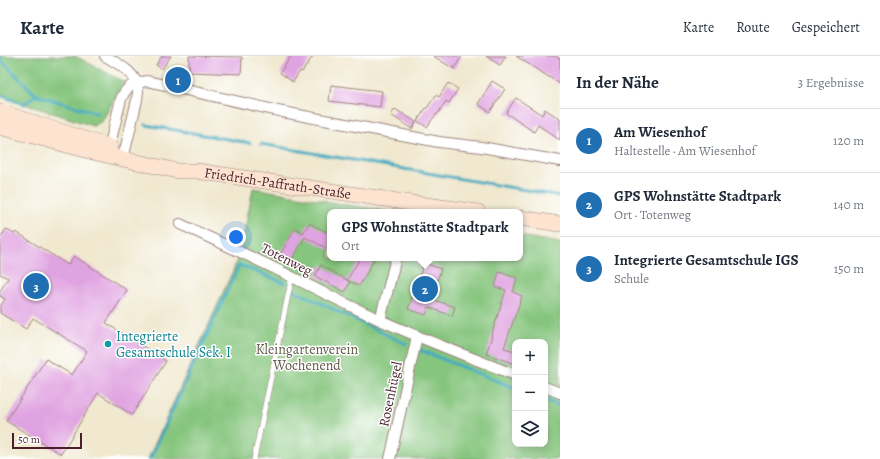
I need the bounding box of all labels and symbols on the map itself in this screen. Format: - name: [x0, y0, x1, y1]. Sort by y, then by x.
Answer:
- pin: 1: [165, 65, 191, 95]
- street label: Friedrich-Paffrath-Straße: [203, 163, 352, 204]
- your location: [226, 227, 246, 247]
- street label: Totenweg: [258, 239, 316, 280]
- pin: 3: [23, 271, 49, 301]
- pin: 2: [412, 274, 438, 304]
- place label: Integrierte Gesamtschule Sek. I: [116, 327, 231, 362]
- marker: Integrierte Gesamtschule Sek. I: [103, 339, 113, 349]
- park label: Kleingartenverein Wochenend: [256, 340, 359, 375]
- street label: Rosenhügel: [374, 359, 407, 429]
- scale bar: [12, 431, 82, 450]

